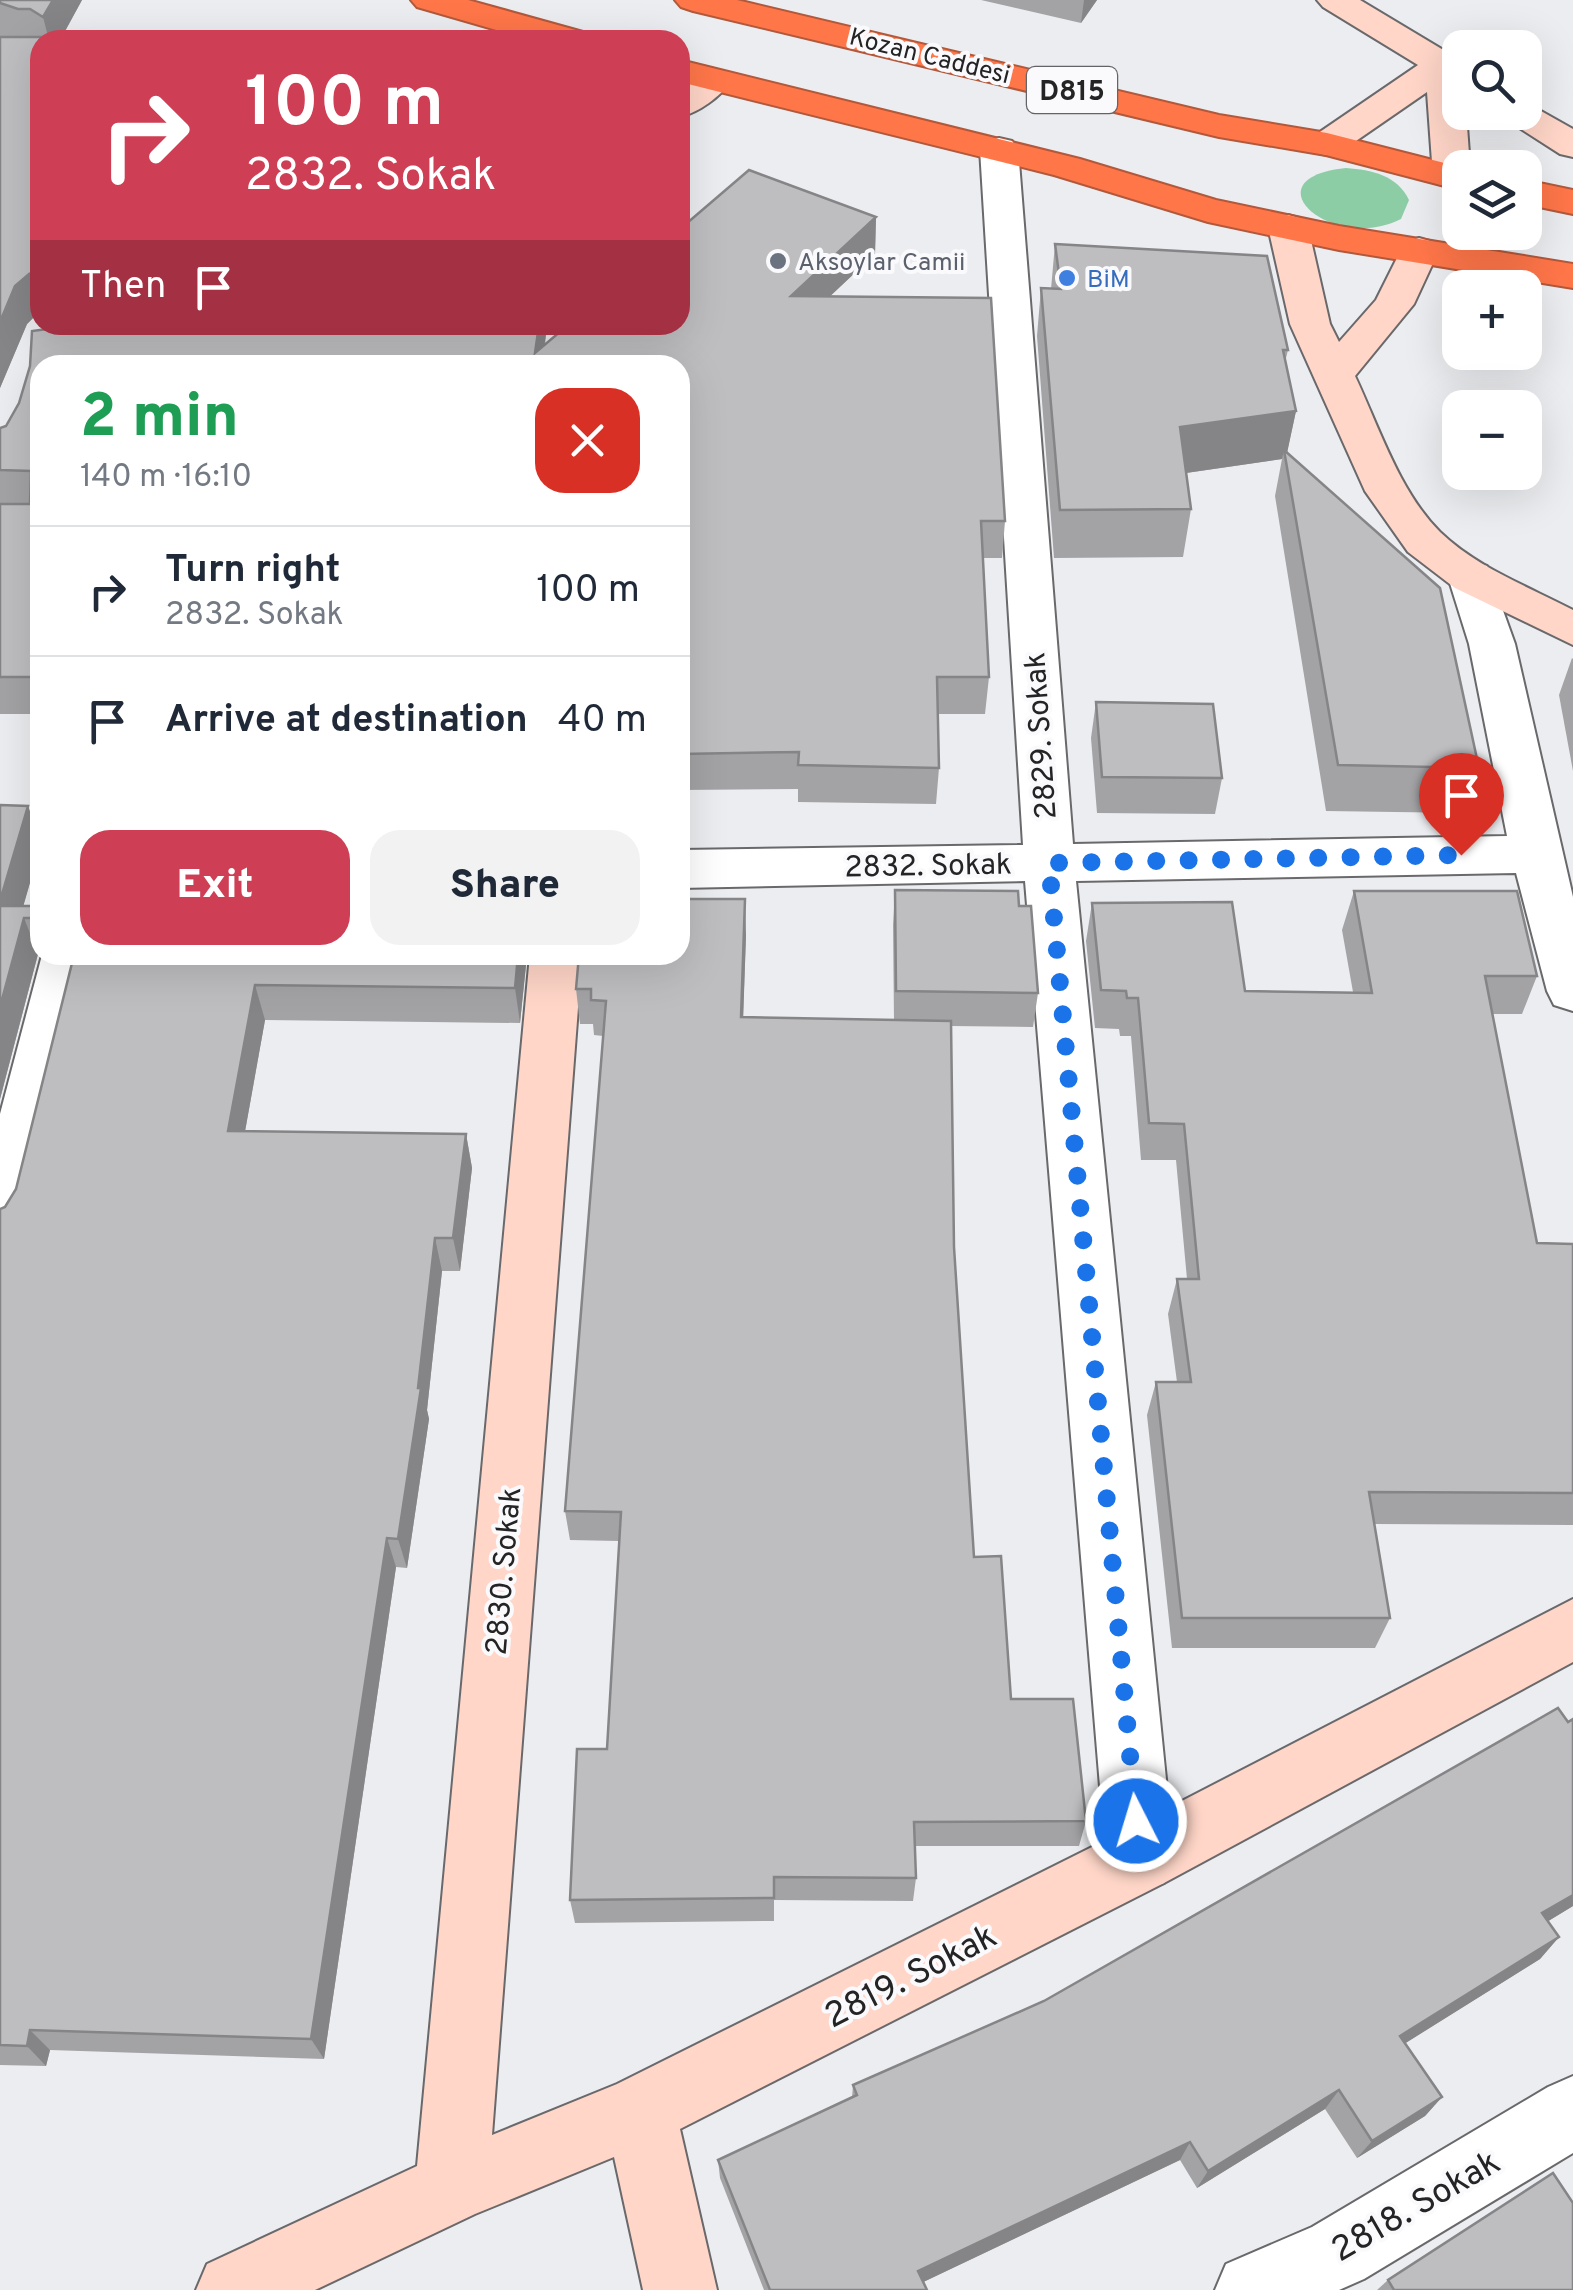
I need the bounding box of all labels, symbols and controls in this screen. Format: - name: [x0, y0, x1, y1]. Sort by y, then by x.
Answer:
- street label: Kozan Caddesi: [845, 22, 1013, 93]
- map controls: [1442, 30, 1542, 490]
- button: search: [1442, 30, 1542, 130]
- text: 100 m: [245, 62, 444, 151]
- road number: D815: [1027, 67, 1117, 113]
- icon: right: [80, 70, 210, 200]
- text: 2832. Sokak: [245, 149, 496, 206]
- button: layers: [1442, 150, 1542, 250]
- place label: Aksoylar Camii: [798, 248, 965, 280]
- marker: Aksoylar Camii: [767, 250, 789, 272]
- icon: arrive: [186, 260, 241, 315]
- text: Then: [80, 263, 166, 312]
- place label: BiM: [1087, 265, 1130, 297]
- marker: BiM: [1056, 267, 1078, 289]
- button: +: [1442, 270, 1542, 370]
- text: 2 min: [80, 382, 239, 458]
- button: close: [535, 388, 640, 493]
- button: −: [1442, 390, 1542, 490]
- text: 140 m · 16:10: [80, 458, 252, 498]
- text: Turn right: [165, 547, 340, 596]
- icon: right: [80, 564, 135, 619]
- text: 100 m: [536, 567, 640, 616]
- text: 2832. Sokak: [165, 596, 344, 636]
- street label: 2829. Sokak: [1018, 651, 1067, 821]
- icon: arrive: [80, 694, 135, 749]
- text: Arrive at destination: [165, 697, 528, 746]
- text: 40 m: [558, 697, 647, 746]
- pin: [1419, 753, 1504, 856]
- icon: arrive: [1434, 768, 1489, 823]
- button: Exit: [80, 830, 350, 945]
- button: Share: [370, 830, 640, 945]
- street label: 2832. Sokak: [844, 848, 1012, 887]
- street label: 2830. Sokak: [480, 1486, 531, 1657]
- position arrow: [1084, 1769, 1188, 1873]
- street label: 2819. Sokak: [818, 1916, 1005, 2040]
- street label: 2818. Sokak: [1324, 2142, 1509, 2274]

